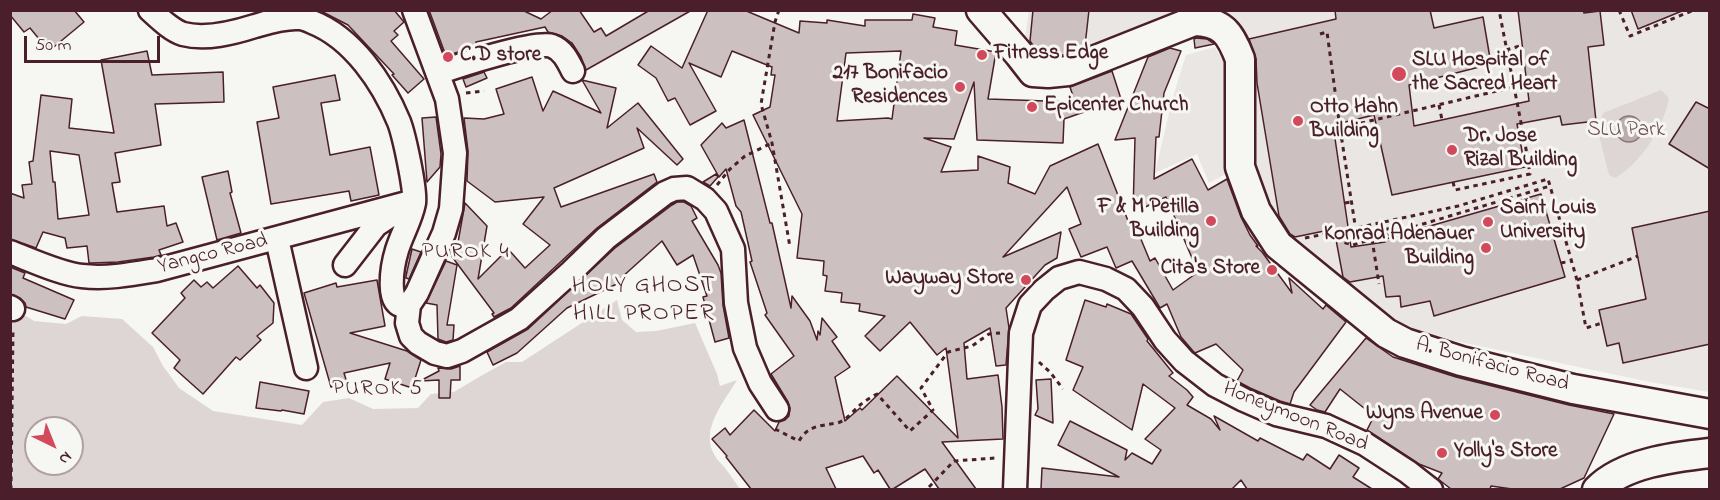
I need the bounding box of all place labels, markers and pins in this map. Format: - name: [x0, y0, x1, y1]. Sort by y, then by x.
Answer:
- place label: Fitness Edge: [994, 42, 1108, 68]
- place label: C.D store: [460, 44, 541, 70]
- marker: Fitness Edge: [975, 48, 989, 62]
- place label: SLU Hospital of the Sacred Heart: [1412, 49, 1557, 99]
- marker: C.D store: [441, 50, 455, 64]
- place label: 217 Bonifacio Residences: [833, 62, 948, 112]
- marker: SLU Hospital of the Sacred Heart: [1390, 65, 1408, 83]
- marker: 217 Bonifacio Residences: [953, 80, 967, 94]
- place label: Epicenter Church: [1044, 94, 1189, 120]
- place label: Otto Hahn Building: [1310, 96, 1398, 146]
- marker: Epicenter Church: [1025, 100, 1039, 114]
- marker: Otto Hahn Building: [1291, 114, 1305, 128]
- place label: Dr. Jose Rizal Building: [1464, 125, 1577, 175]
- marker: Dr. Jose Rizal Building: [1445, 143, 1459, 157]
- place label: F & M Petilla Building: [1098, 196, 1199, 246]
- place label: Saint Louis University: [1500, 197, 1596, 247]
- marker: F & M Petilla Building: [1204, 214, 1218, 228]
- marker: Saint Louis University: [1481, 215, 1495, 229]
- place label: Konrad Adenauer Building: [1324, 223, 1474, 273]
- marker: Konrad Adenauer Building: [1479, 241, 1493, 255]
- place label: Cita's Store: [1161, 257, 1260, 283]
- marker: Cita's Store: [1265, 263, 1279, 277]
- place label: Wayway Store: [885, 267, 1014, 293]
- marker: Wayway Store: [1019, 273, 1033, 287]
- place label: Wyns Avenue: [1366, 402, 1483, 428]
- marker: Wyns Avenue: [1488, 408, 1502, 422]
- place label: Yolly's Store: [1454, 440, 1558, 466]
- marker: Yolly's Store: [1435, 446, 1449, 460]

